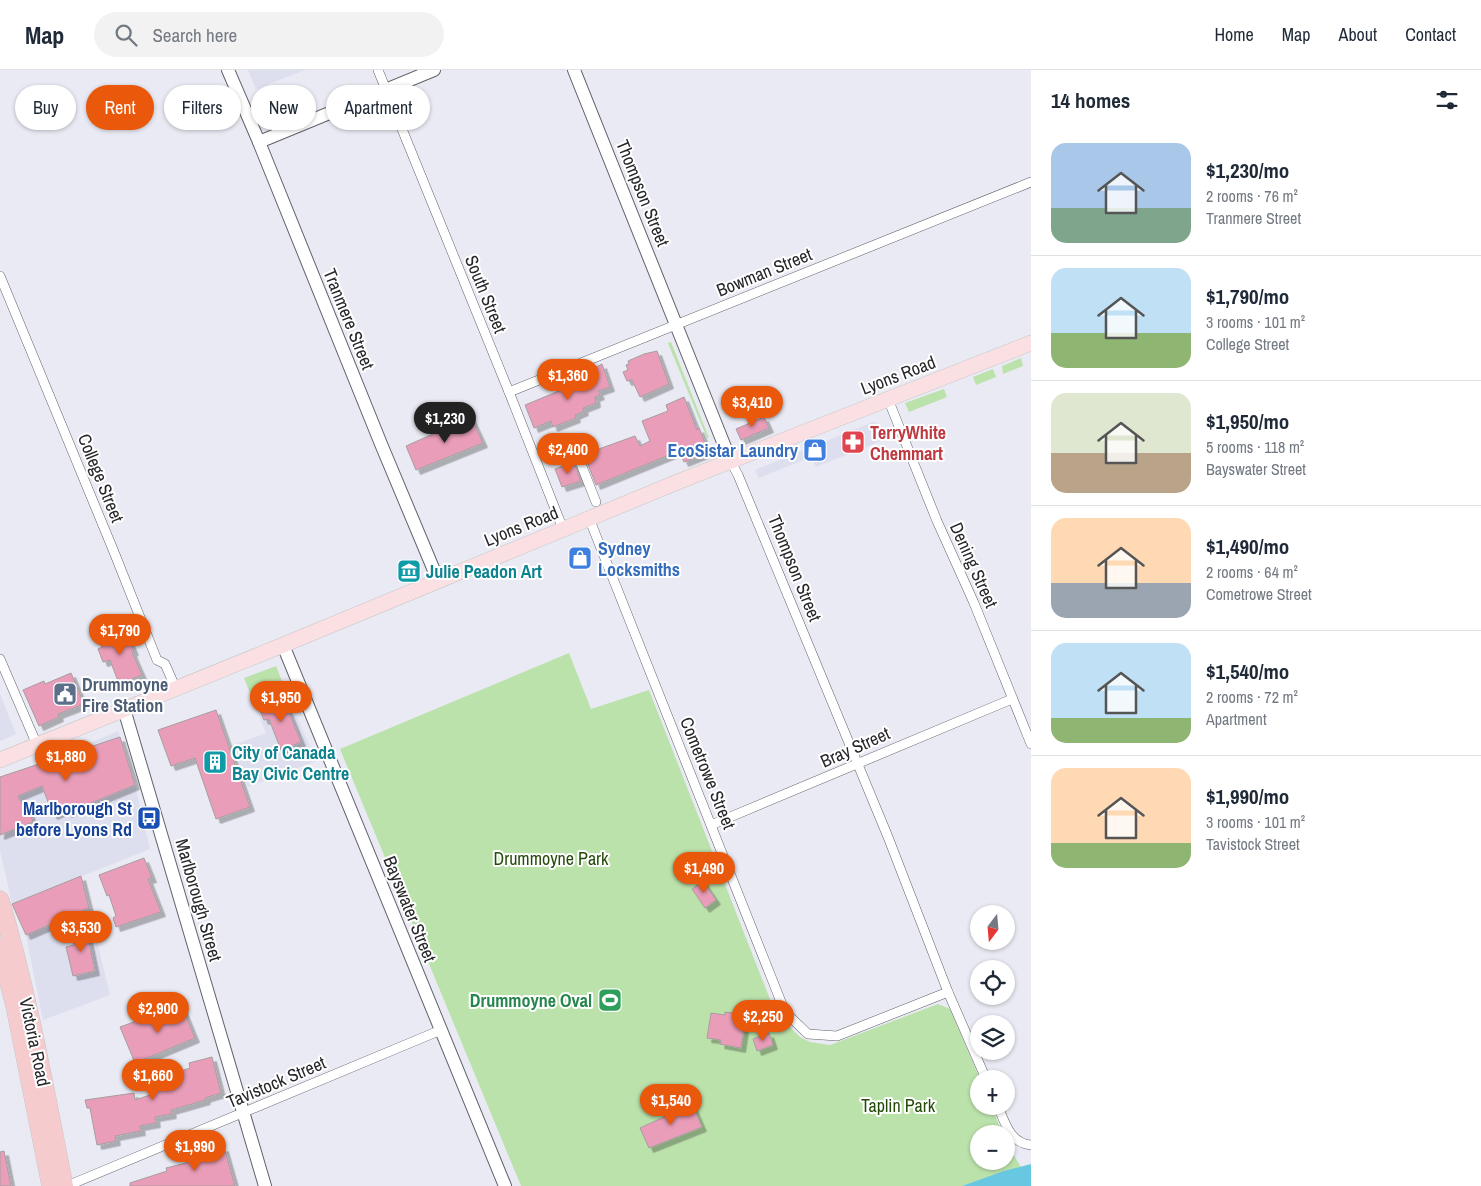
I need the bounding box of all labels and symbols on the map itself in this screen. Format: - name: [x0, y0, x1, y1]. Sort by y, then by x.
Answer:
- street label: Thompson Street: [610, 136, 676, 250]
- street label: Bowman Street: [713, 242, 815, 302]
- street label: South Street: [459, 251, 513, 337]
- street label: Tranmere Street: [317, 265, 381, 373]
- street label: Lyons Road: [857, 349, 939, 401]
- pin: $1,360: [527, 358, 609, 401]
- pin: $3,410: [711, 386, 793, 428]
- pin: $1,230: [404, 402, 486, 444]
- place label: TerryWhite Chemmart: [870, 420, 946, 466]
- pharmacy icon: TerryWhite Chemmart: [840, 429, 866, 455]
- street label: College Street: [72, 430, 130, 526]
- pin: $2,400: [527, 432, 609, 475]
- shop icon: EcoSistar Laundry: [802, 437, 828, 463]
- place label: EcoSistar Laundry: [668, 438, 799, 463]
- street label: Lyons Road: [480, 500, 562, 552]
- street label: Thompson Street: [762, 511, 828, 625]
- street label: Dening Street: [944, 518, 1004, 612]
- place label: Sydney Locksmiths: [598, 536, 680, 582]
- shop icon: Sydney Locksmiths: [567, 545, 593, 571]
- museum icon: Julie Peadon Art: [396, 558, 422, 584]
- place label: Julie Peadon Art: [426, 559, 542, 584]
- pin: $1,790: [79, 614, 161, 656]
- place label: Drummoyne Fire Station: [82, 672, 168, 718]
- pin: $1,950: [240, 680, 322, 723]
- public building icon: Drummoyne Fire Station: [52, 681, 78, 707]
- street label: Cometrowe Street: [674, 713, 742, 833]
- street label: Bray Street: [816, 721, 894, 773]
- pin: $1,880: [25, 740, 107, 782]
- place label: City of Canada Bay Civic Centre: [232, 740, 349, 786]
- building icon: City of Canada Bay Civic Centre: [202, 749, 228, 775]
- place label: Marlborough St before Lyons Rd: [16, 796, 132, 842]
- bus stop icon: Marlborough St before Lyons Rd: [136, 805, 162, 831]
- street label: Marlborough Street: [170, 836, 228, 964]
- park label: Drummoyne Park: [494, 846, 609, 871]
- street label: Bayswater Street: [377, 852, 443, 966]
- pin: $1,490: [663, 852, 745, 894]
- north arrow: [970, 905, 1015, 950]
- pin: $3,530: [40, 910, 122, 953]
- sports icon: Drummoyne Oval: [597, 987, 623, 1013]
- place label: Drummoyne Oval: [470, 988, 592, 1013]
- pin: $2,900: [117, 992, 199, 1034]
- street label: Victoria Road: [13, 995, 57, 1089]
- pin: $2,250: [722, 1000, 804, 1042]
- street label: Tavistock Street: [223, 1050, 329, 1114]
- pin: $1,660: [112, 1058, 194, 1101]
- pin: $1,540: [630, 1084, 712, 1126]
- park label: Taplin Park: [861, 1093, 936, 1118]
- pin: $1,990: [154, 1130, 236, 1172]

